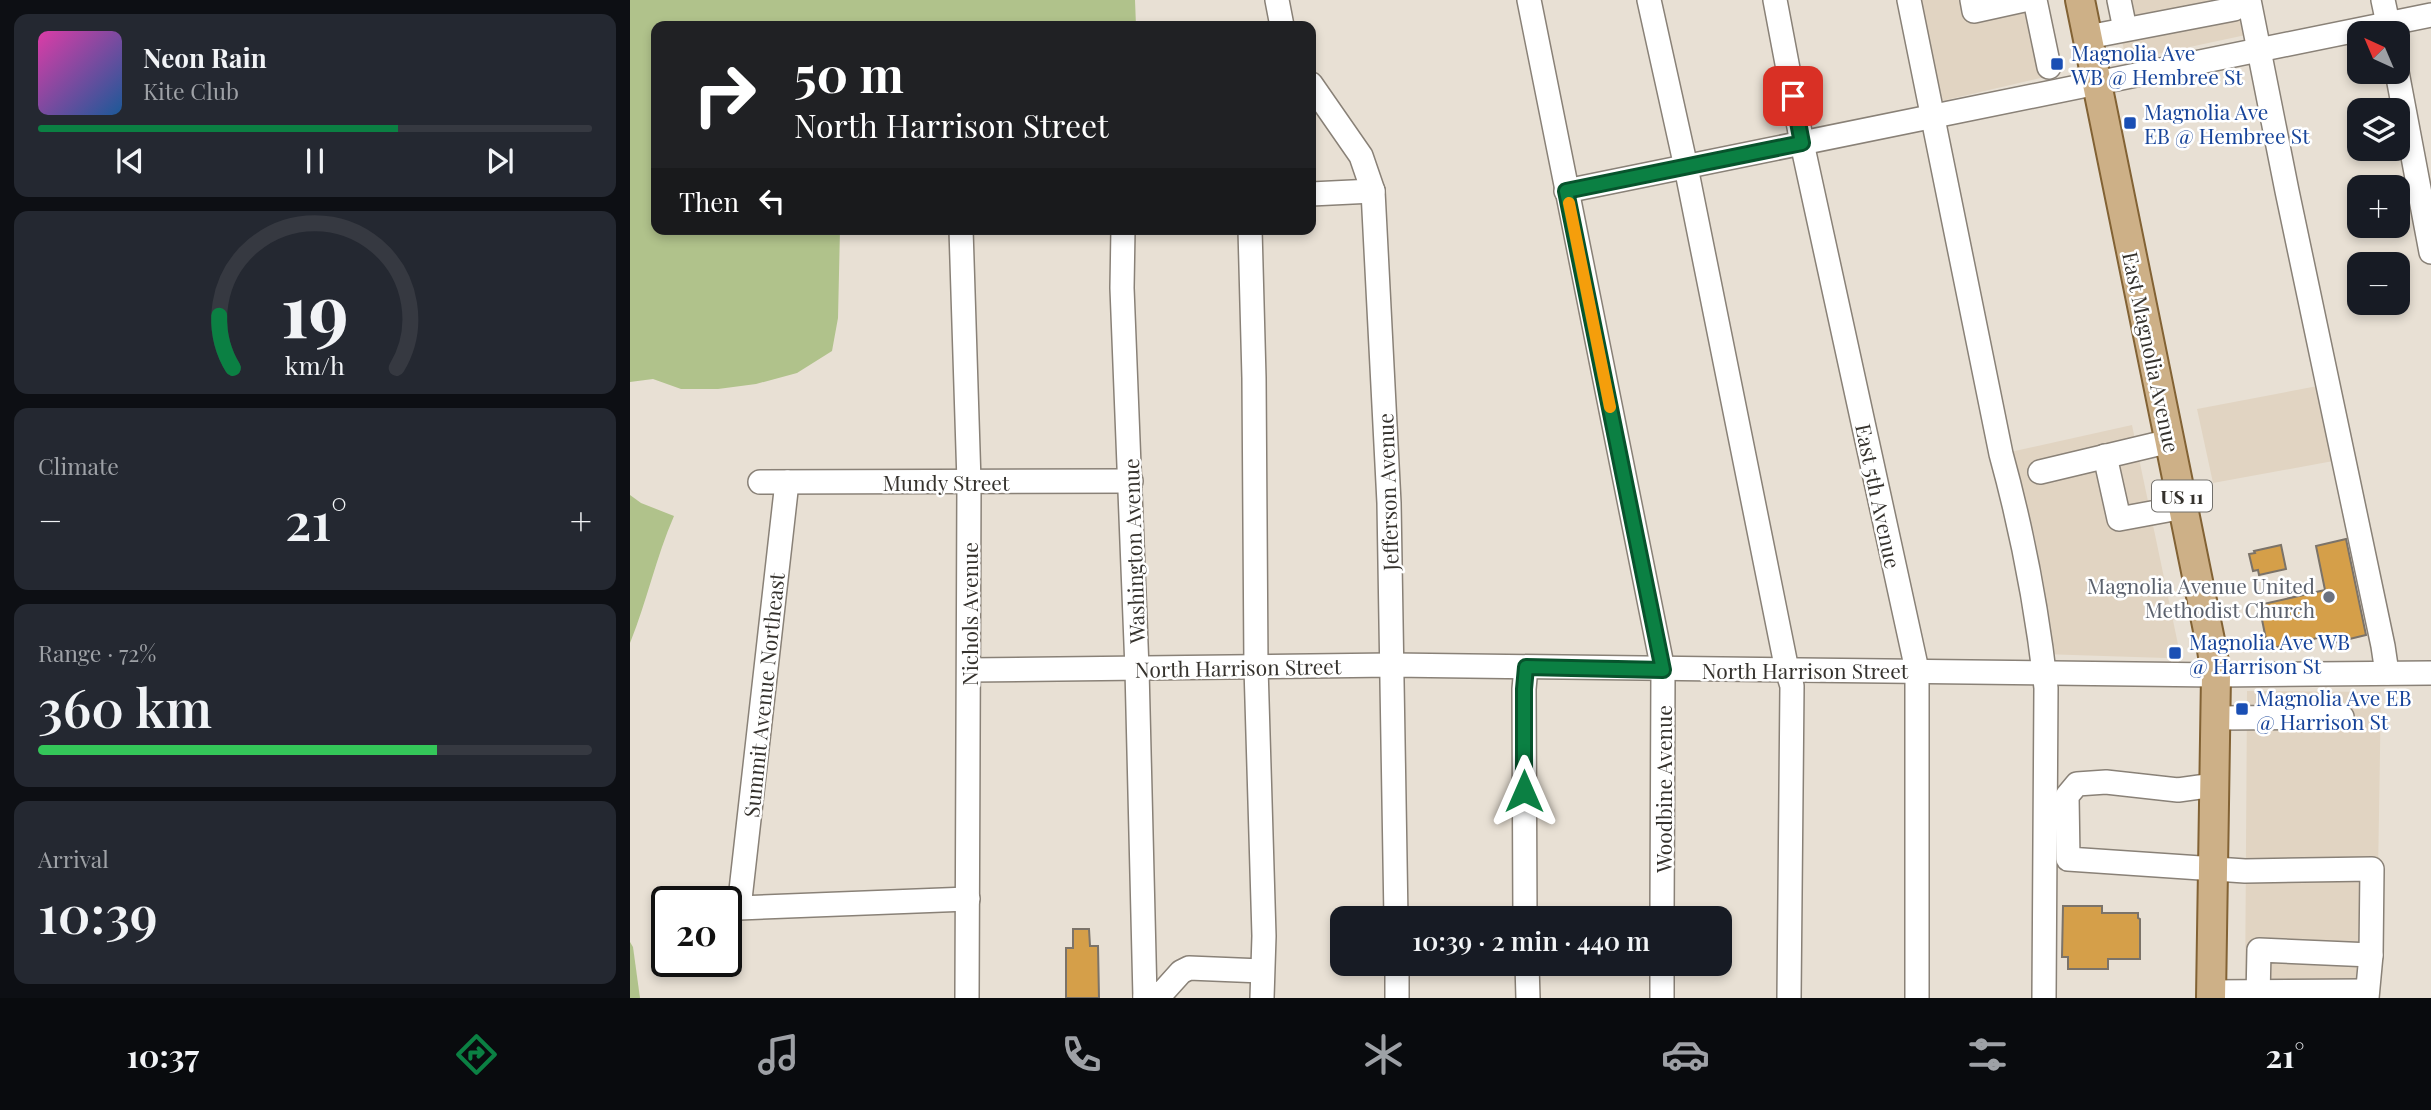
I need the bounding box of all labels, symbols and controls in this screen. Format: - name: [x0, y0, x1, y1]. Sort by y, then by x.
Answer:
- north arrow: [2347, 21, 2410, 84]
- map controls: [2347, 21, 2410, 315]
- place label: Magnolia Ave WB @ Hembree St: [2070, 38, 2243, 90]
- text: Neon Rain: [143, 40, 267, 75]
- text: 50 m: [794, 40, 904, 105]
- icon: right: [679, 49, 770, 140]
- marker: Magnolia Ave WB @ Hembree St: [2049, 56, 2065, 72]
- pin: [1763, 66, 1823, 126]
- text: Kite Club: [143, 75, 239, 106]
- icon: arrive: [1774, 77, 1812, 115]
- place label: Magnolia Ave EB @ Hembree St: [2144, 97, 2310, 149]
- button: layers: [2347, 98, 2410, 161]
- text: North Harrison Street: [794, 103, 1109, 146]
- marker: Magnolia Ave EB @ Hembree St: [2122, 115, 2138, 131]
- icon: previous: [111, 142, 149, 180]
- icon: pause: [296, 142, 334, 180]
- icon: next: [481, 142, 519, 180]
- button: +: [2347, 175, 2410, 238]
- icon: left: [753, 182, 791, 220]
- text: Then: [679, 184, 739, 219]
- street label: East Magnolia Avenue: [2117, 249, 2187, 455]
- button: −: [2347, 252, 2410, 315]
- text: 19: [281, 260, 349, 357]
- text: km/h: [285, 348, 345, 381]
- street label: Jefferson Avenue: [1370, 413, 1404, 572]
- street label: East 5th Avenue: [1850, 421, 1908, 571]
- text: Climate: [38, 450, 119, 481]
- street label: Washington Avenue: [1116, 458, 1150, 645]
- street label: Mundy Street: [883, 468, 1010, 496]
- road number: US 11: [2152, 481, 2212, 512]
- text: 21°: [285, 485, 347, 554]
- text: −: [38, 494, 63, 545]
- text: +: [570, 494, 592, 545]
- street label: Nichols Avenue: [955, 542, 983, 686]
- street label: Summit Avenue Northeast: [736, 571, 790, 819]
- place label: Magnolia Avenue United Methodist Church: [2087, 571, 2316, 623]
- marker: Magnolia Avenue United Methodist Church: [2321, 589, 2337, 605]
- place label: Magnolia Ave WB @ Harrison St: [2189, 627, 2350, 679]
- text: Range · 72%: [38, 637, 156, 668]
- marker: Magnolia Ave WB @ Harrison St: [2167, 645, 2183, 661]
- street label: North Harrison Street: [1135, 651, 1342, 683]
- street label: North Harrison Street: [1702, 656, 1909, 684]
- text: 360 km: [38, 672, 212, 741]
- place label: Magnolia Ave EB @ Harrison St: [2256, 683, 2411, 735]
- marker: Magnolia Ave EB @ Harrison St: [2234, 701, 2250, 717]
- street label: Woodbine Avenue: [1649, 705, 1677, 874]
- position arrow: [1487, 754, 1561, 828]
- text: Arrival: [38, 843, 109, 874]
- text: 10:39: [38, 878, 158, 947]
- speed limit sign: 20: [651, 886, 742, 977]
- text: 10:39 · 2 min · 440 m: [1412, 923, 1650, 958]
- icon: directions: [452, 1030, 501, 1079]
- icon: music: [754, 1030, 803, 1079]
- icon: phone: [1057, 1030, 1106, 1079]
- icon: climate: [1359, 1030, 1408, 1079]
- icon: car: [1661, 1030, 1710, 1079]
- icon: filters: [1963, 1030, 2012, 1079]
- text: 10:37: [127, 1033, 199, 1076]
- text: 21°: [2266, 1033, 2304, 1076]

